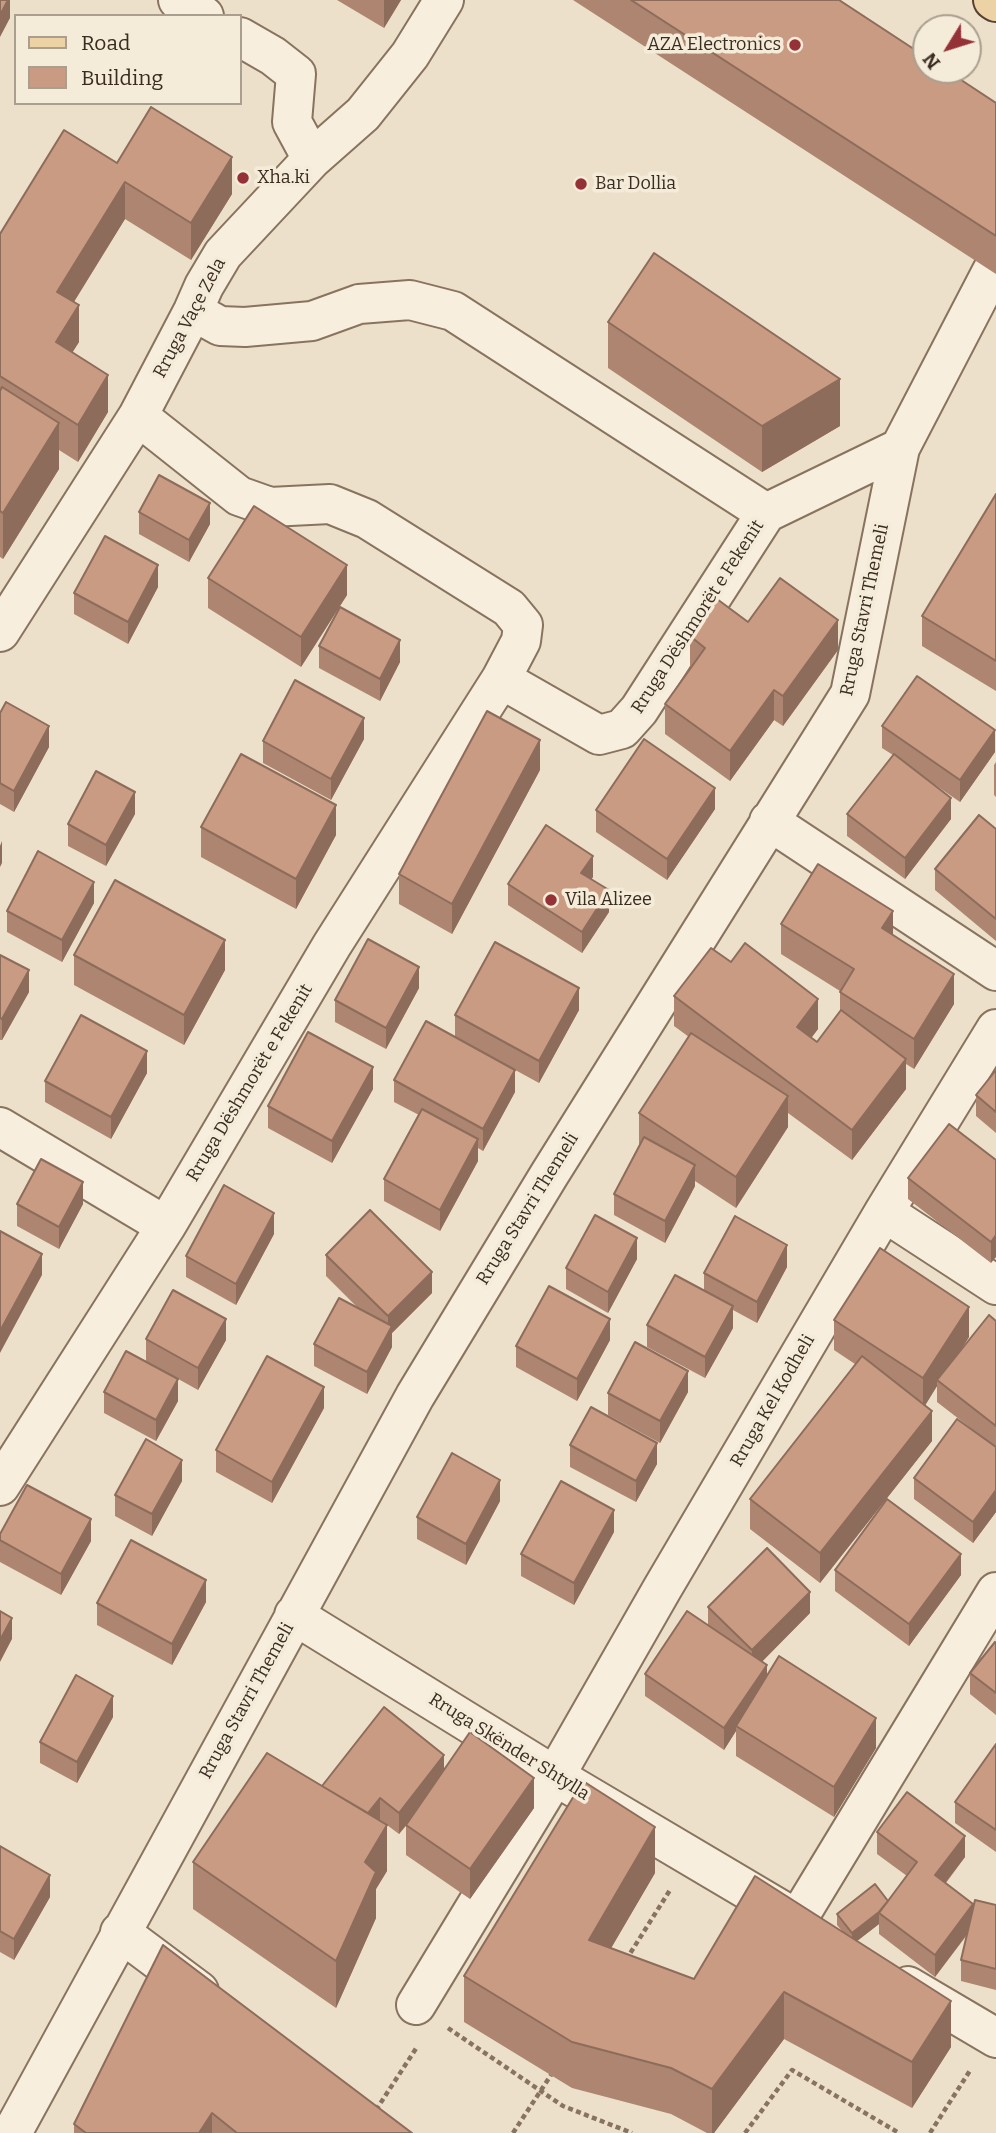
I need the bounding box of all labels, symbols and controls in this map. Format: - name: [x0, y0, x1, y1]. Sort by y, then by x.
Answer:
- legend: [14, 14, 242, 105]
- north arrow: [912, 14, 982, 84]
- text: Road: [81, 30, 130, 56]
- place label: AZA Electronics: [647, 34, 781, 56]
- marker: AZA Electronics: [787, 37, 803, 53]
- text: N: [918, 48, 945, 74]
- text: Building: [81, 65, 163, 91]
- place label: Xha.ki: [257, 167, 310, 189]
- marker: Xha.ki: [235, 170, 251, 186]
- place label: Bar Dollia: [595, 173, 676, 195]
- marker: Bar Dollia: [573, 176, 589, 192]
- street label: Rruga Vaçe Zela: [149, 254, 231, 382]
- street label: Rruga Dëshmorët e Fekenit: [627, 516, 769, 718]
- street label: Rruga Stavri Themeli: [836, 522, 894, 698]
- place label: Vila Alizee: [565, 889, 652, 911]
- marker: Vila Alizee: [543, 892, 559, 908]
- street label: Rruga Dëshmorët e Fekenit: [182, 980, 318, 1186]
- street label: Rruga Stavri Themeli: [472, 1129, 584, 1289]
- street label: Rruga Kel Kodheli: [726, 1331, 820, 1471]
- street label: Rruga Stavri Themeli: [195, 1619, 299, 1783]
- street label: Rruga Skënder Shtylla: [425, 1689, 593, 1805]

